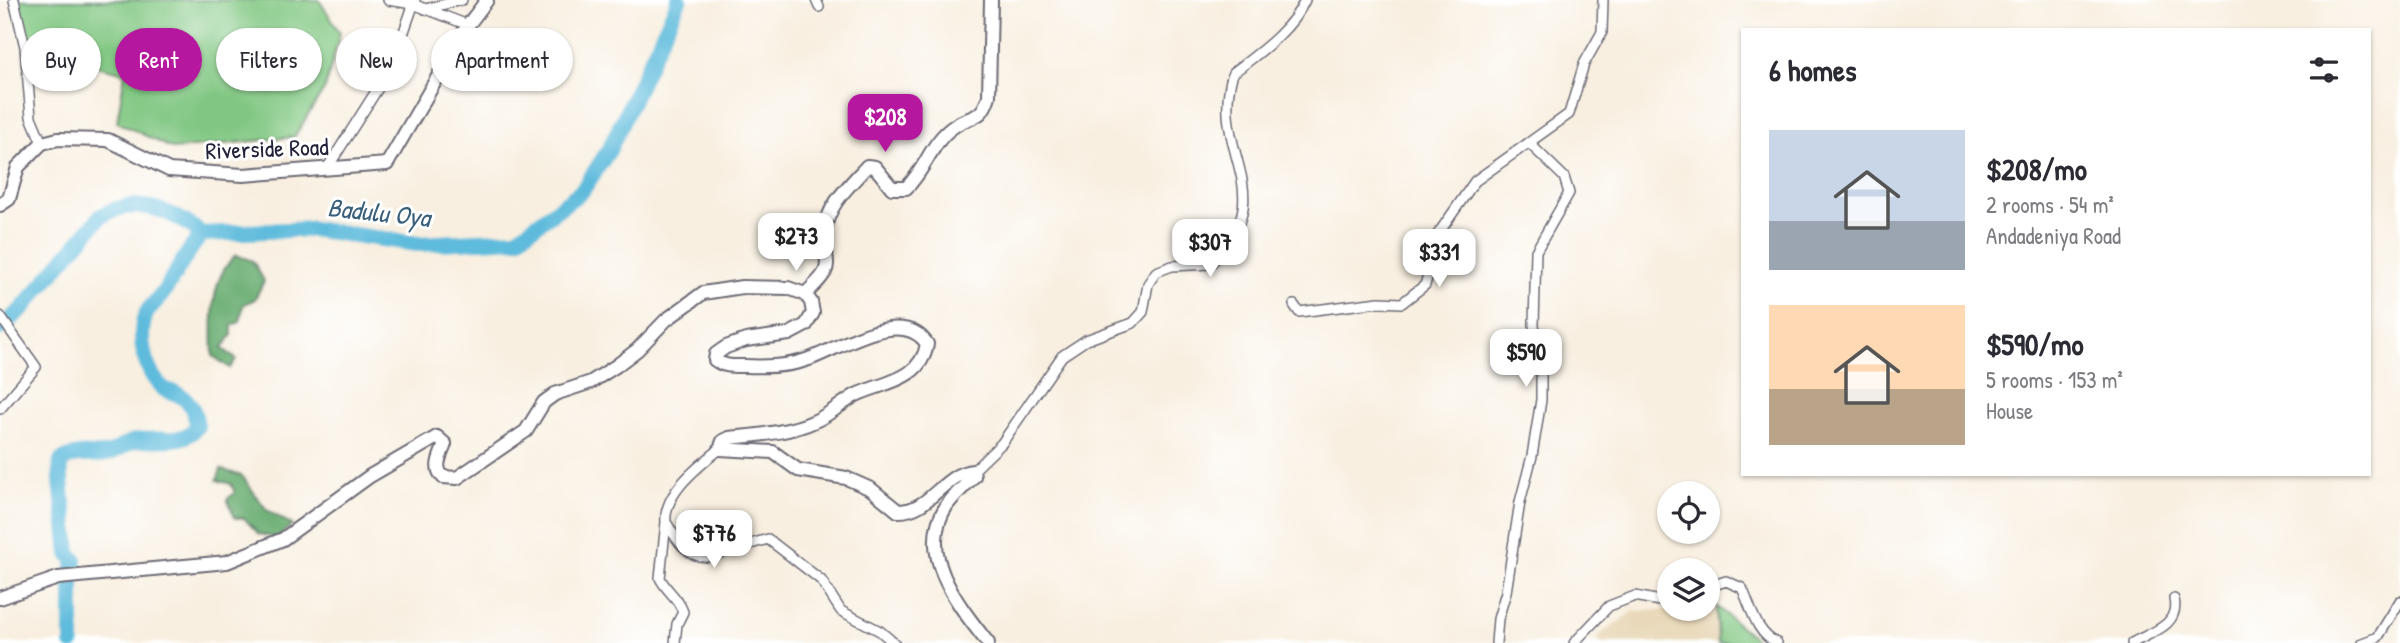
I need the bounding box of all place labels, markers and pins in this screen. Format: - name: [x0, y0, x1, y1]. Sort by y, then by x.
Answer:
- pin: $208: [844, 94, 926, 154]
- pin: $273: [755, 214, 837, 273]
- pin: $307: [1169, 219, 1251, 279]
- pin: $331: [1398, 230, 1480, 289]
- pin: $590: [1485, 330, 1567, 389]
- pin: $776: [673, 510, 755, 570]

